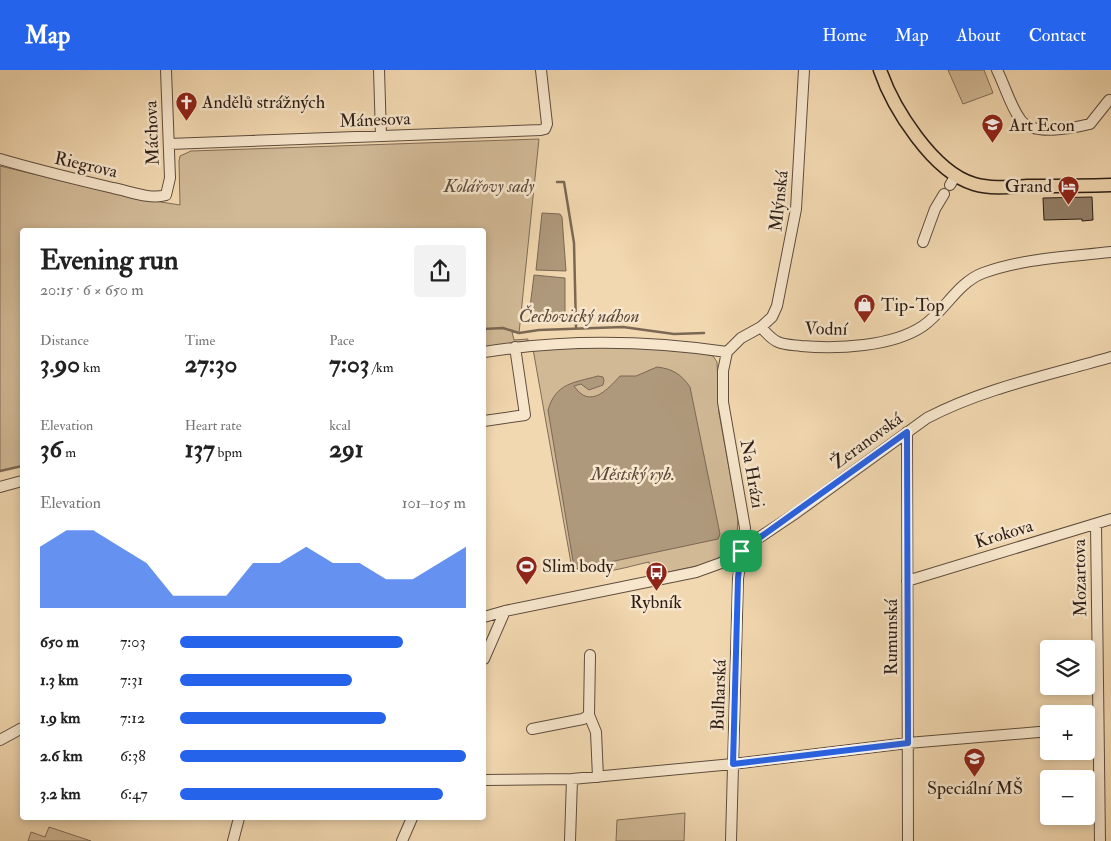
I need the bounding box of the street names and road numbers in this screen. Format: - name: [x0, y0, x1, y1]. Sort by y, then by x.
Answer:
- street label: Máchova: [139, 100, 165, 166]
- street label: Mánesova: [339, 107, 412, 133]
- street label: Riegrova: [52, 147, 120, 184]
- street label: Mlýnská: [764, 169, 794, 233]
- street label: Vodní: [804, 317, 849, 341]
- street label: Žeranovská: [826, 406, 908, 475]
- street label: Na Hrázi: [735, 438, 769, 510]
- street label: Krokova: [972, 514, 1036, 554]
- street label: Mozartova: [1068, 538, 1092, 617]
- street label: Rumunská: [880, 598, 903, 675]
- street label: Bulharská: [706, 658, 732, 731]

